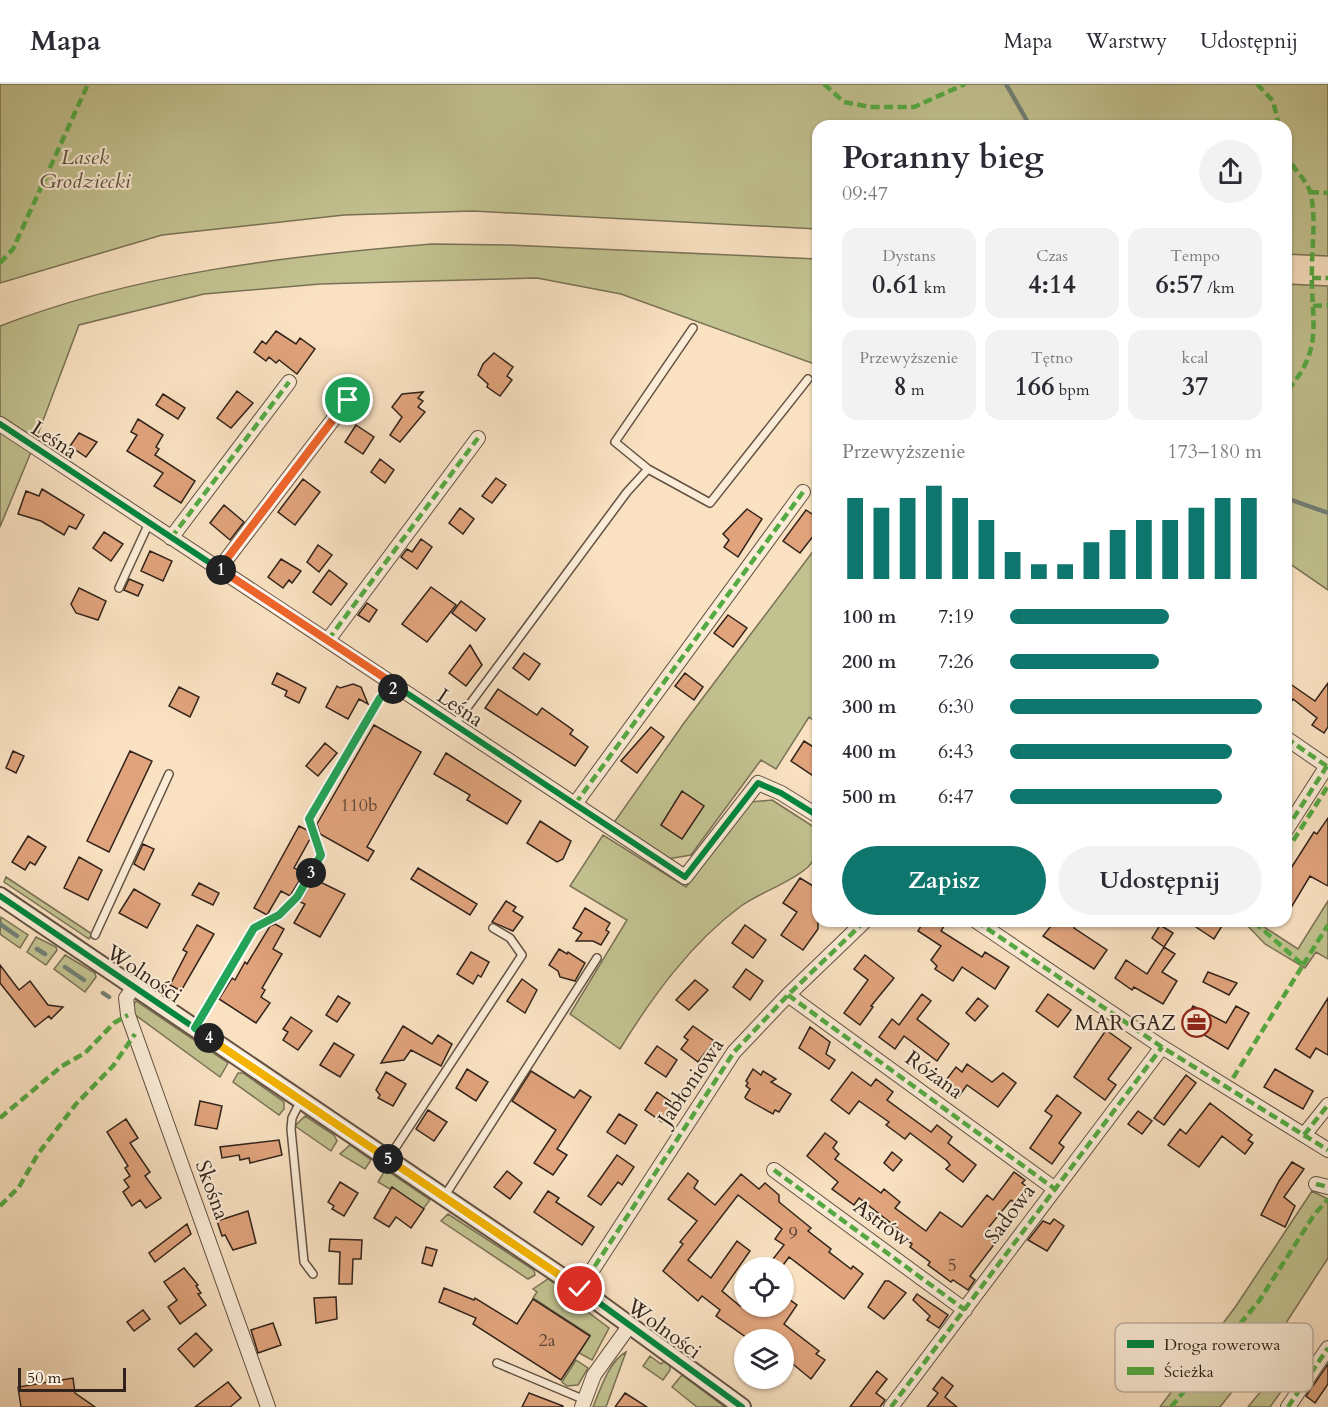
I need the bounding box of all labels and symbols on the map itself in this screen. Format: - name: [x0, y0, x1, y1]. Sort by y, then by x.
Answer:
- park label: Lasek Grodziecki: [39, 143, 131, 196]
- pin: [322, 374, 373, 425]
- street label: Leśna: [25, 414, 83, 466]
- pin: 1: [206, 555, 236, 585]
- pin: 2: [378, 674, 408, 704]
- street label: Leśna: [431, 682, 489, 734]
- house number: 110b: [340, 793, 378, 818]
- pin: 3: [296, 858, 326, 888]
- street label: Wolności: [100, 937, 188, 1010]
- office icon: MAR GAZ: [1181, 1007, 1213, 1039]
- place label: MAR GAZ: [1075, 1009, 1176, 1038]
- pin: 4: [194, 1023, 224, 1053]
- street label: Jabłoniowa: [649, 1033, 731, 1134]
- street label: Różana: [899, 1044, 969, 1106]
- pin: 5: [373, 1144, 403, 1174]
- street label: Skośna: [188, 1156, 236, 1224]
- street label: Sadowa: [978, 1178, 1042, 1250]
- street label: Astrów: [847, 1192, 917, 1254]
- house number: 9: [788, 1221, 798, 1246]
- house number: 5: [947, 1253, 957, 1278]
- pin: [554, 1263, 605, 1314]
- street label: Wolności: [620, 1291, 707, 1366]
- legend: [1115, 1323, 1313, 1392]
- house number: 2a: [539, 1328, 556, 1353]
- text: Droga rowerowa: [1164, 1334, 1281, 1356]
- text: Ścieżka: [1164, 1361, 1214, 1383]
- scale bar: [18, 1365, 126, 1392]

